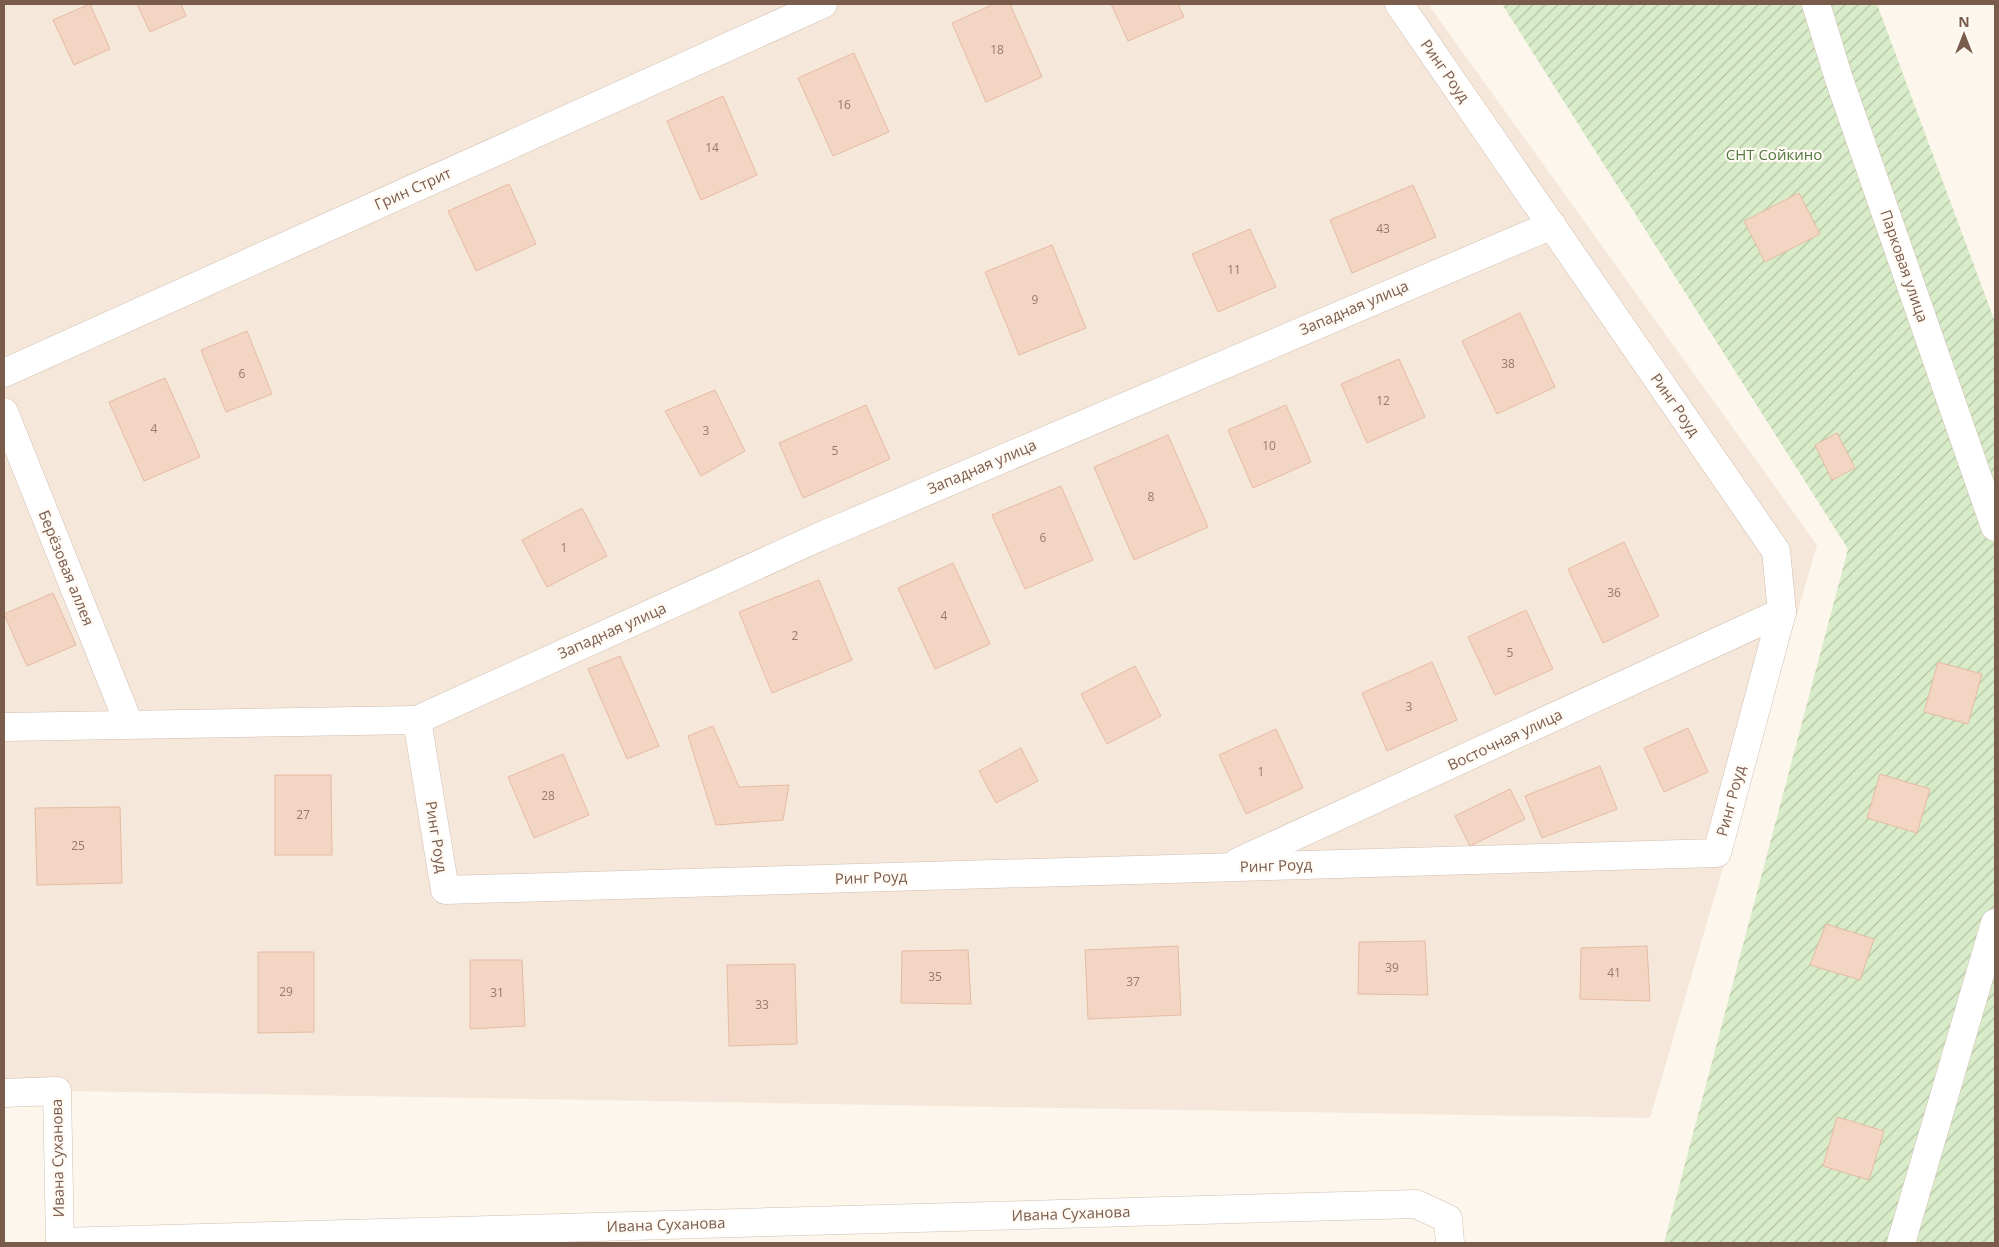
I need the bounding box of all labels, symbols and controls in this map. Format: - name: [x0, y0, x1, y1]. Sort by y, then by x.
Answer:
- north arrow: [1939, 10, 1989, 60]
- text: N: [1958, 12, 1970, 31]
- street label: Ринг Роуд: [1417, 35, 1475, 106]
- house number: 18: [990, 41, 1004, 58]
- house number: 16: [837, 96, 851, 113]
- house number: 14: [705, 139, 719, 156]
- park label: СНТ Сойкино: [1726, 144, 1822, 164]
- street label: Грин Стрит: [371, 162, 454, 214]
- street label: Парковая улица: [1876, 207, 1934, 325]
- house number: 43: [1376, 220, 1390, 237]
- house number: 11: [1227, 261, 1241, 278]
- street label: Западная улица: [1296, 275, 1411, 339]
- house number: 9: [1032, 291, 1039, 308]
- house number: 38: [1501, 355, 1515, 372]
- house number: 6: [239, 365, 246, 382]
- street label: Ринг Роуд: [1647, 369, 1705, 440]
- house number: 12: [1376, 392, 1390, 409]
- house number: 4: [151, 420, 158, 437]
- house number: 3: [703, 422, 710, 439]
- street label: Западная улица: [924, 434, 1039, 498]
- house number: 10: [1262, 437, 1276, 454]
- house number: 5: [832, 442, 839, 459]
- house number: 8: [1148, 488, 1155, 505]
- street label: Берёзовая аллея: [35, 507, 99, 628]
- house number: 6: [1040, 529, 1047, 546]
- house number: 1: [561, 539, 567, 556]
- house number: 36: [1607, 584, 1621, 601]
- street label: Западная улица: [554, 597, 669, 663]
- house number: 4: [941, 607, 948, 624]
- house number: 2: [792, 627, 799, 644]
- house number: 5: [1507, 644, 1514, 661]
- house number: 3: [1406, 698, 1413, 715]
- street label: Восточная улица: [1444, 704, 1565, 774]
- house number: 1: [1258, 763, 1264, 780]
- street label: Ринг Роуд: [1711, 763, 1749, 838]
- house number: 28: [541, 787, 555, 804]
- street label: Ринг Роуд: [421, 799, 453, 875]
- house number: 27: [296, 806, 310, 823]
- house number: 25: [71, 837, 85, 854]
- street label: Ринг Роуд: [1239, 854, 1313, 876]
- street label: Ринг Роуд: [834, 866, 908, 888]
- house number: 39: [1385, 959, 1399, 976]
- house number: 41: [1607, 964, 1621, 981]
- house number: 35: [928, 968, 942, 985]
- house number: 37: [1126, 973, 1140, 990]
- house number: 29: [279, 983, 293, 1000]
- house number: 31: [490, 984, 504, 1001]
- house number: 33: [755, 996, 769, 1013]
- street label: Ивана Суханова: [46, 1099, 68, 1218]
- street label: Ивана Суханова: [1011, 1201, 1131, 1225]
- street label: Ивана Суханова: [606, 1212, 726, 1236]

